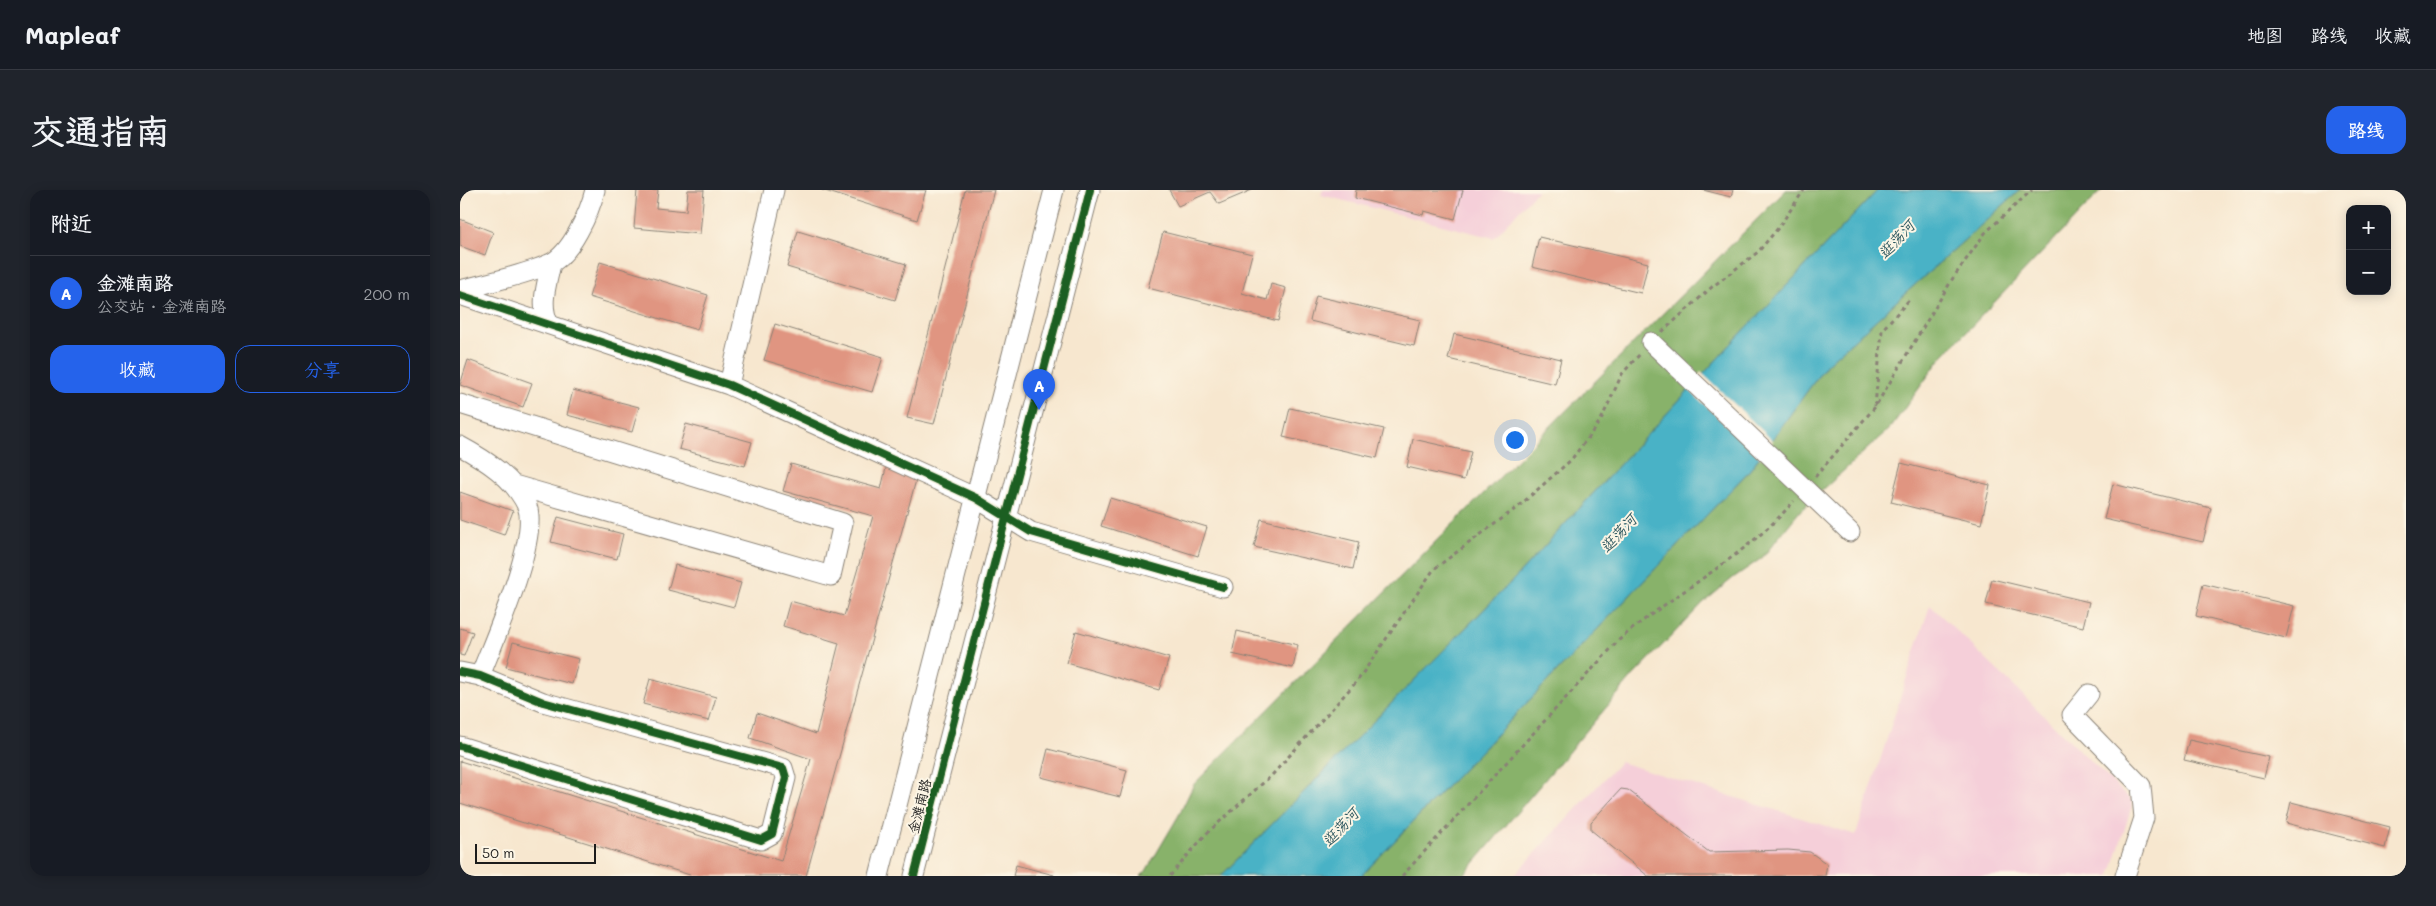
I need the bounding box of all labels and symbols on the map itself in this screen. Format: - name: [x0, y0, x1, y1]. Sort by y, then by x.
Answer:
- water label: 逛荡河: [1873, 214, 1921, 262]
- pin: A: [1023, 369, 1055, 410]
- your location: [1502, 427, 1528, 453]
- water label: 逛荡河: [1595, 508, 1643, 556]
- street label: 金滩南路: [903, 777, 935, 835]
- water label: 逛荡河: [1317, 802, 1365, 850]
- scale bar: [475, 841, 596, 864]

